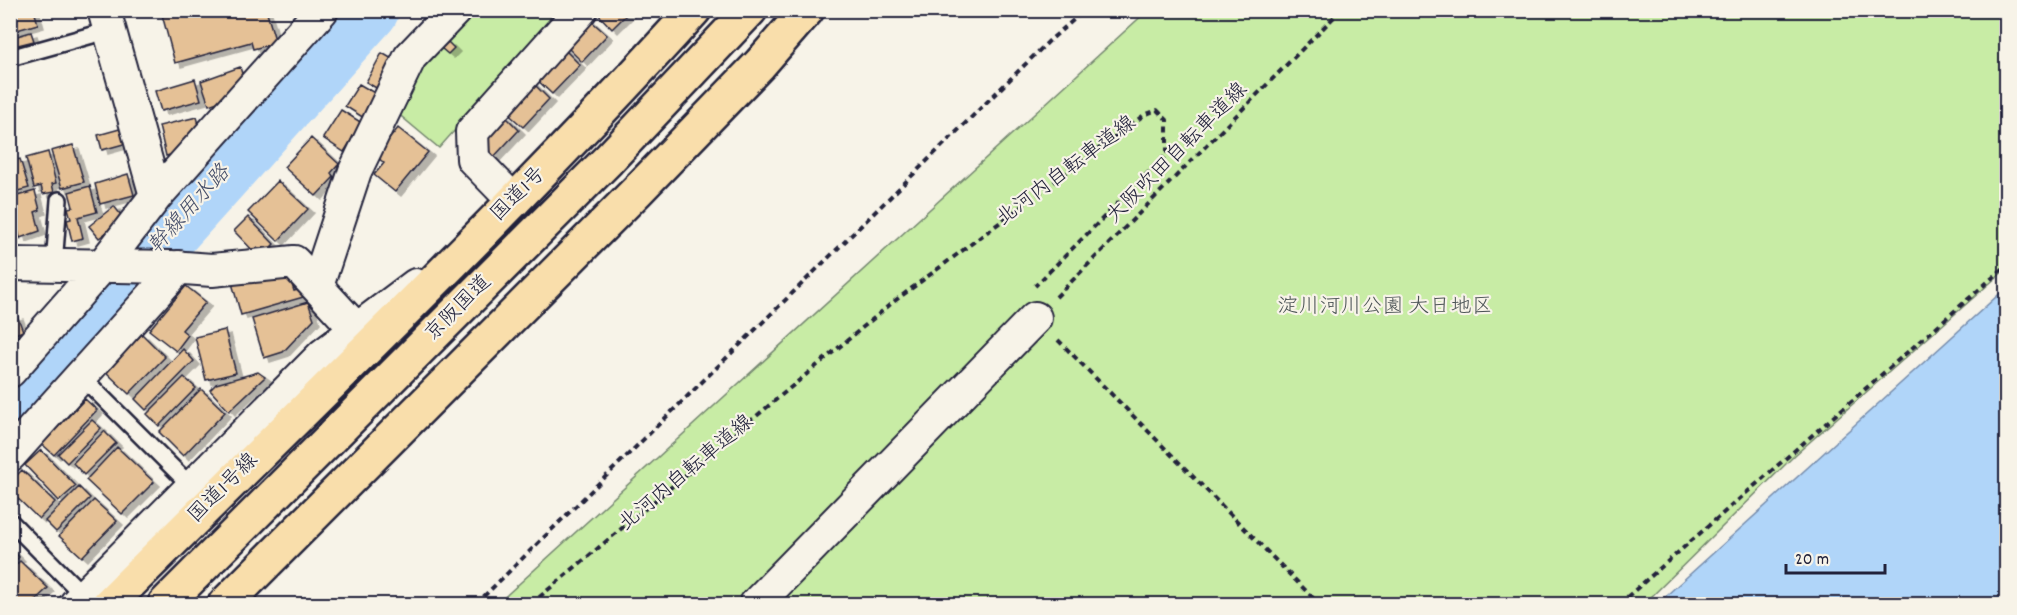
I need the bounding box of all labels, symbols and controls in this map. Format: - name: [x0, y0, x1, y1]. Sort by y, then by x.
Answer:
- street label: 大阪吹田自転車道線: [1101, 77, 1255, 231]
- street label: 北河内自転車道線: [991, 109, 1143, 235]
- water label: 幹線用水路: [142, 157, 240, 261]
- street label: 国道1号: [484, 160, 554, 230]
- street label: 京阪国道: [419, 269, 499, 349]
- park label: 淀川河川公園 大日地区: [1278, 293, 1492, 323]
- street label: 北河内自転車道線: [613, 409, 761, 539]
- street label: 国道1号線: [182, 447, 266, 531]
- scale bar: [1786, 537, 1885, 575]
- text: 20 m: [1795, 548, 1829, 573]

